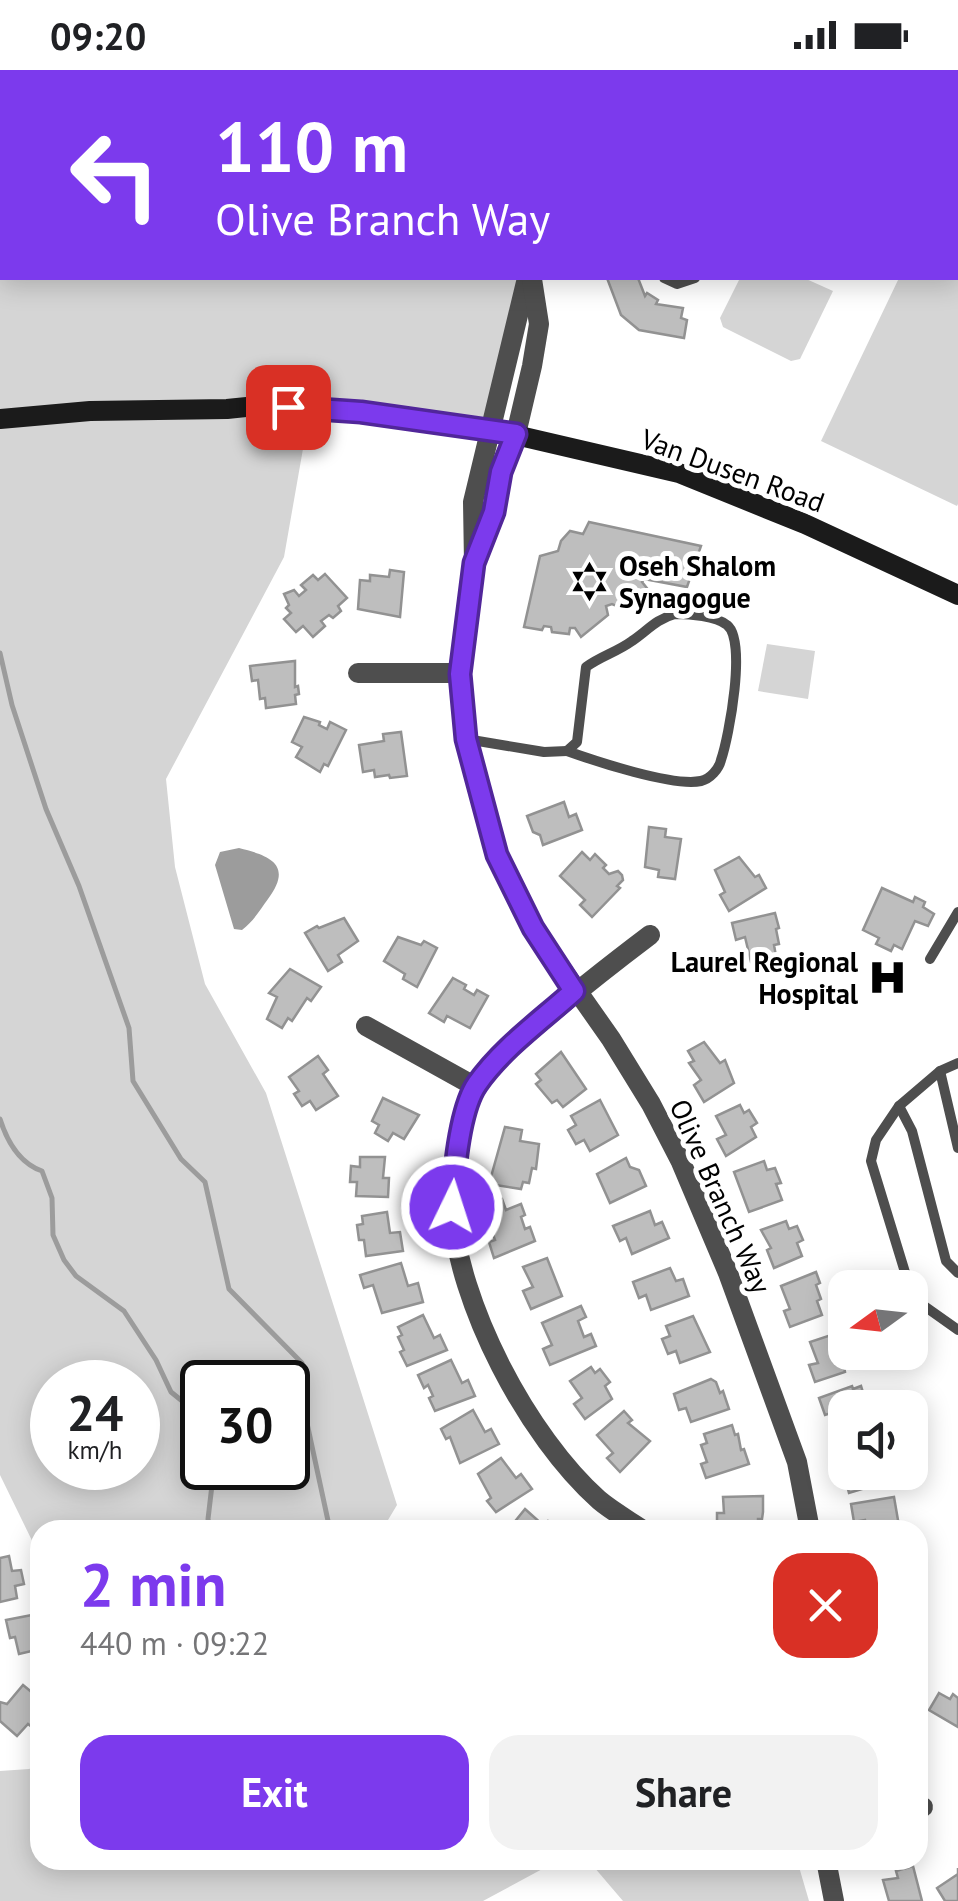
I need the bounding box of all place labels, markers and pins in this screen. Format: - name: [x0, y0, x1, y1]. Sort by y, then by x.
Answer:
- pin: [246, 365, 331, 450]
- place label: Oseh Shalom Synagogue: [619, 547, 776, 616]
- synagogue icon: Oseh Shalom Synagogue: [568, 560, 610, 602]
- place label: Laurel Regional Hospital: [671, 943, 859, 1012]
- hospital icon: Laurel Regional Hospital: [867, 956, 909, 998]

